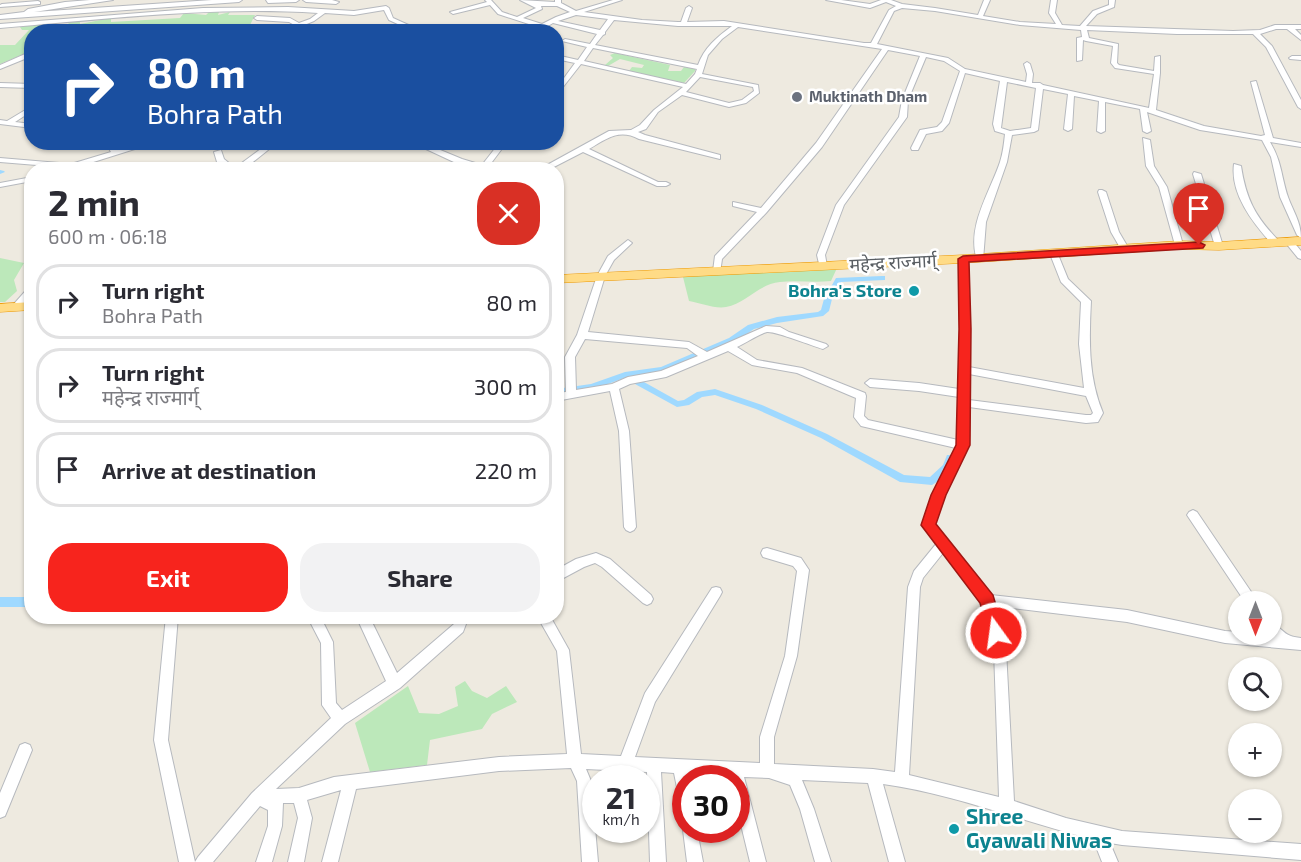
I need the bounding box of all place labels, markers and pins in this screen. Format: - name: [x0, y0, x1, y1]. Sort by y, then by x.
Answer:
- place label: Muktinath Dham: [809, 87, 927, 105]
- marker: Muktinath Dham: [790, 90, 804, 104]
- pin: [1173, 183, 1224, 245]
- place label: Bohra's Store: [788, 279, 902, 301]
- marker: Bohra's Store: [907, 284, 921, 298]
- place label: Shree Gyawali Niwas: [966, 803, 1112, 853]
- marker: Shree Gyawali Niwas: [947, 822, 961, 836]

